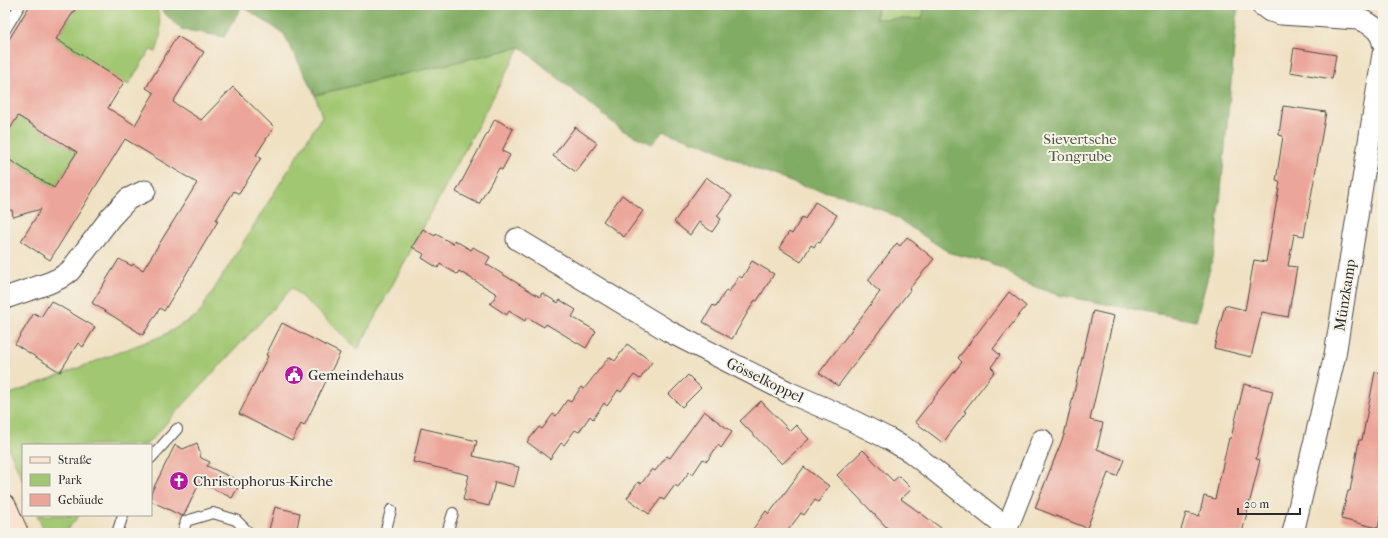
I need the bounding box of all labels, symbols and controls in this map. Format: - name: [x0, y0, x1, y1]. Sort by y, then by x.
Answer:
- park label: Sievertsche Tongrube: [1043, 130, 1117, 165]
- street label: Münzkamp: [1330, 258, 1360, 332]
- street label: Gösselkoppel: [723, 354, 807, 406]
- public building icon: Gemeindehaus: [283, 364, 305, 386]
- place label: Gemeindehaus: [308, 366, 404, 384]
- legend: [22, 444, 152, 516]
- text: Straße: [58, 453, 92, 467]
- church icon: Christophorus-Kirche: [168, 470, 190, 492]
- place label: Christophorus-Kirche: [193, 472, 334, 490]
- text: Park: [58, 473, 83, 487]
- scale bar: [1238, 490, 1300, 516]
- text: Gebäude: [58, 493, 103, 507]
- text: 20 m: [1244, 497, 1269, 511]

